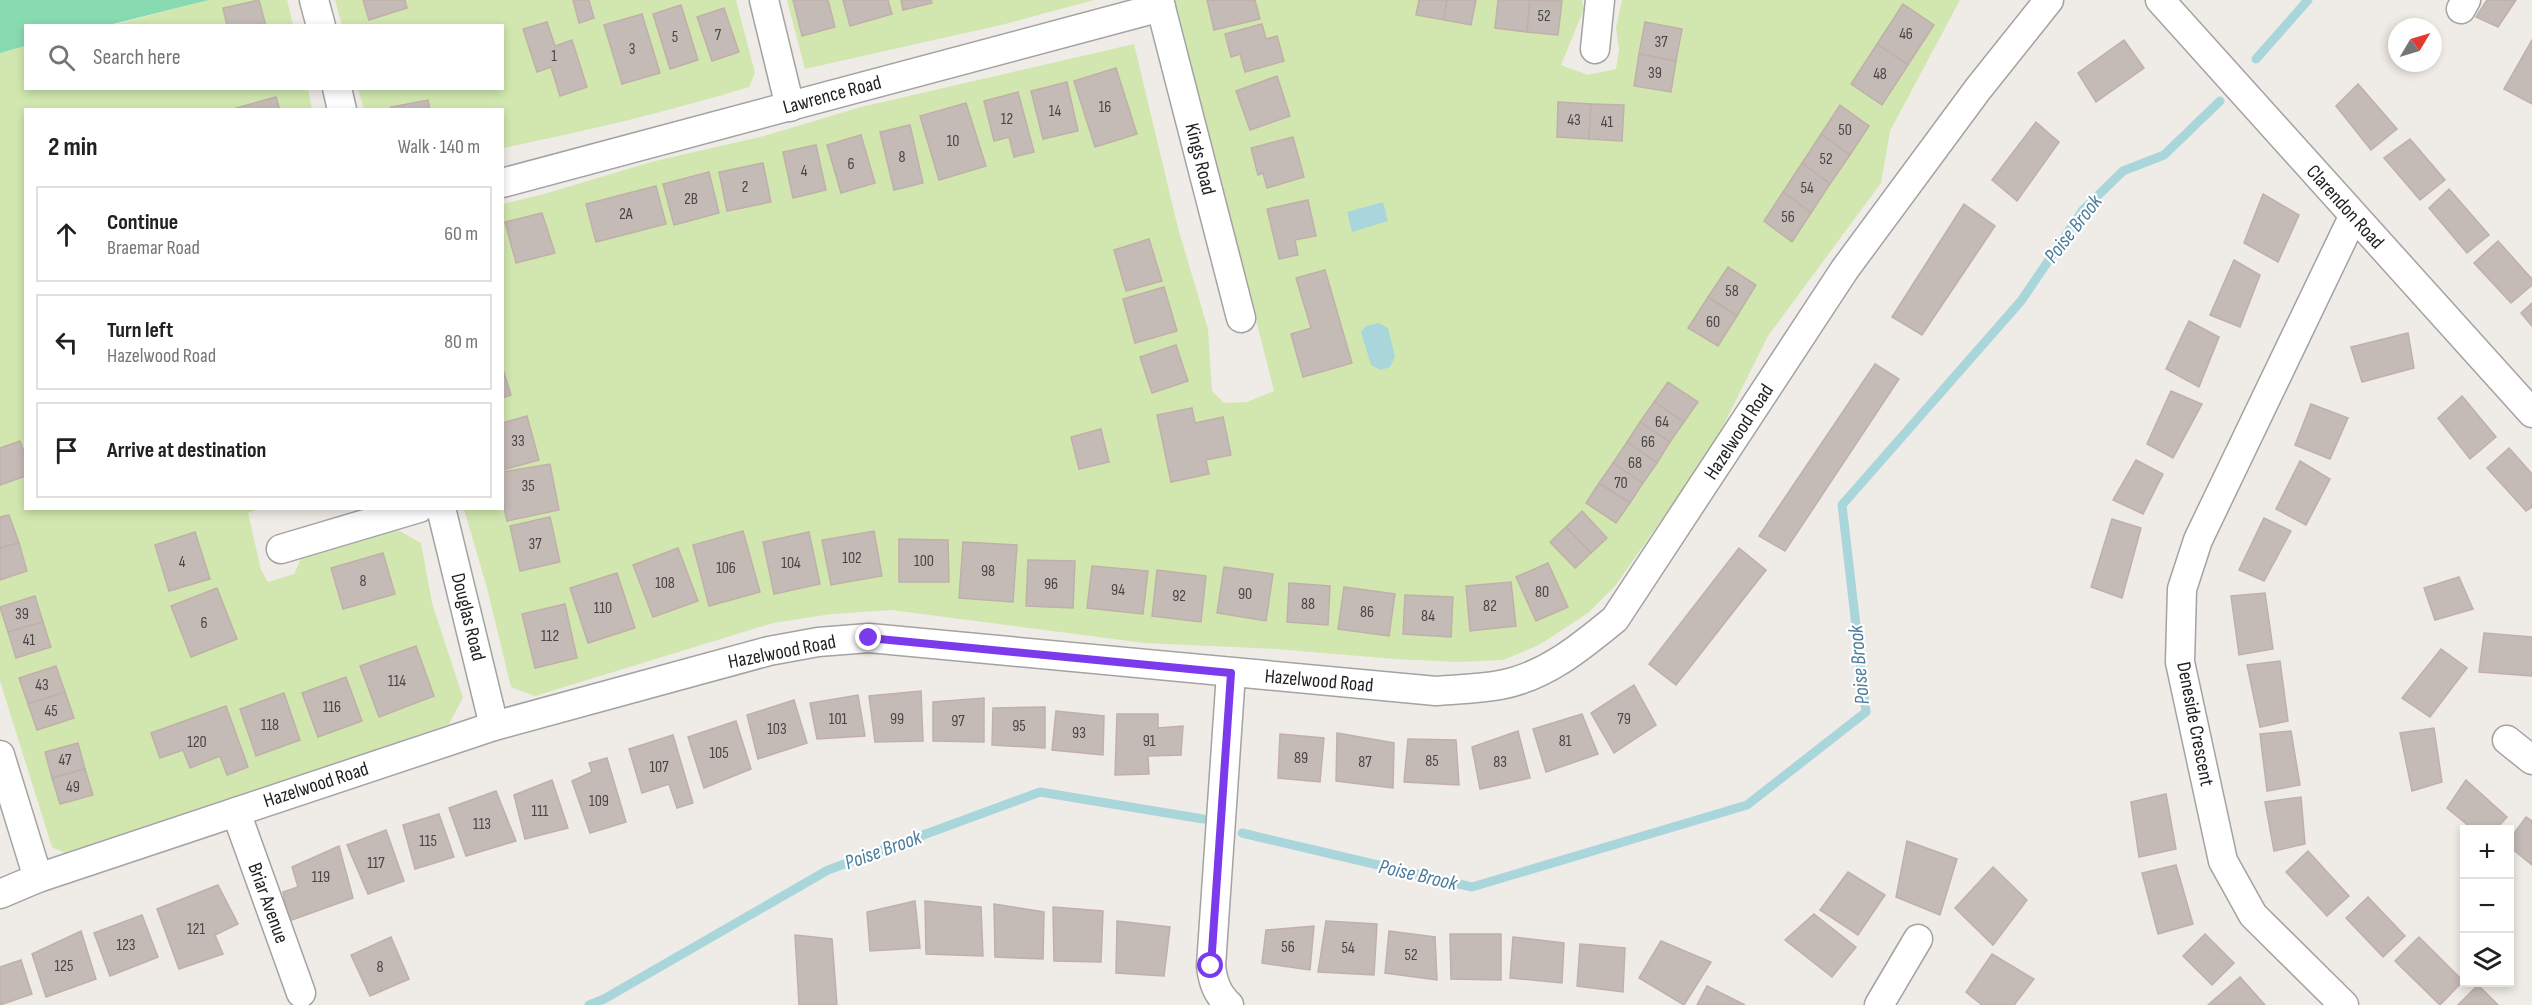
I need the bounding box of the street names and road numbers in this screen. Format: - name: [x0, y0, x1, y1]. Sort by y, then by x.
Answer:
- street label: Lawrence Road: [780, 70, 884, 120]
- street label: Kings Road: [1180, 121, 1220, 197]
- street label: Clarendon Road: [2301, 160, 2389, 254]
- street label: Hazelwood Road: [1699, 380, 1779, 484]
- street label: Douglas Road: [446, 571, 490, 663]
- street label: Hazelwood Road: [726, 630, 838, 674]
- street label: Deneside Crescent: [2171, 660, 2219, 788]
- street label: Hazelwood Road: [1264, 664, 1374, 698]
- street label: Hazelwood Road: [260, 757, 372, 813]
- street label: Briar Avenue: [242, 859, 294, 947]

